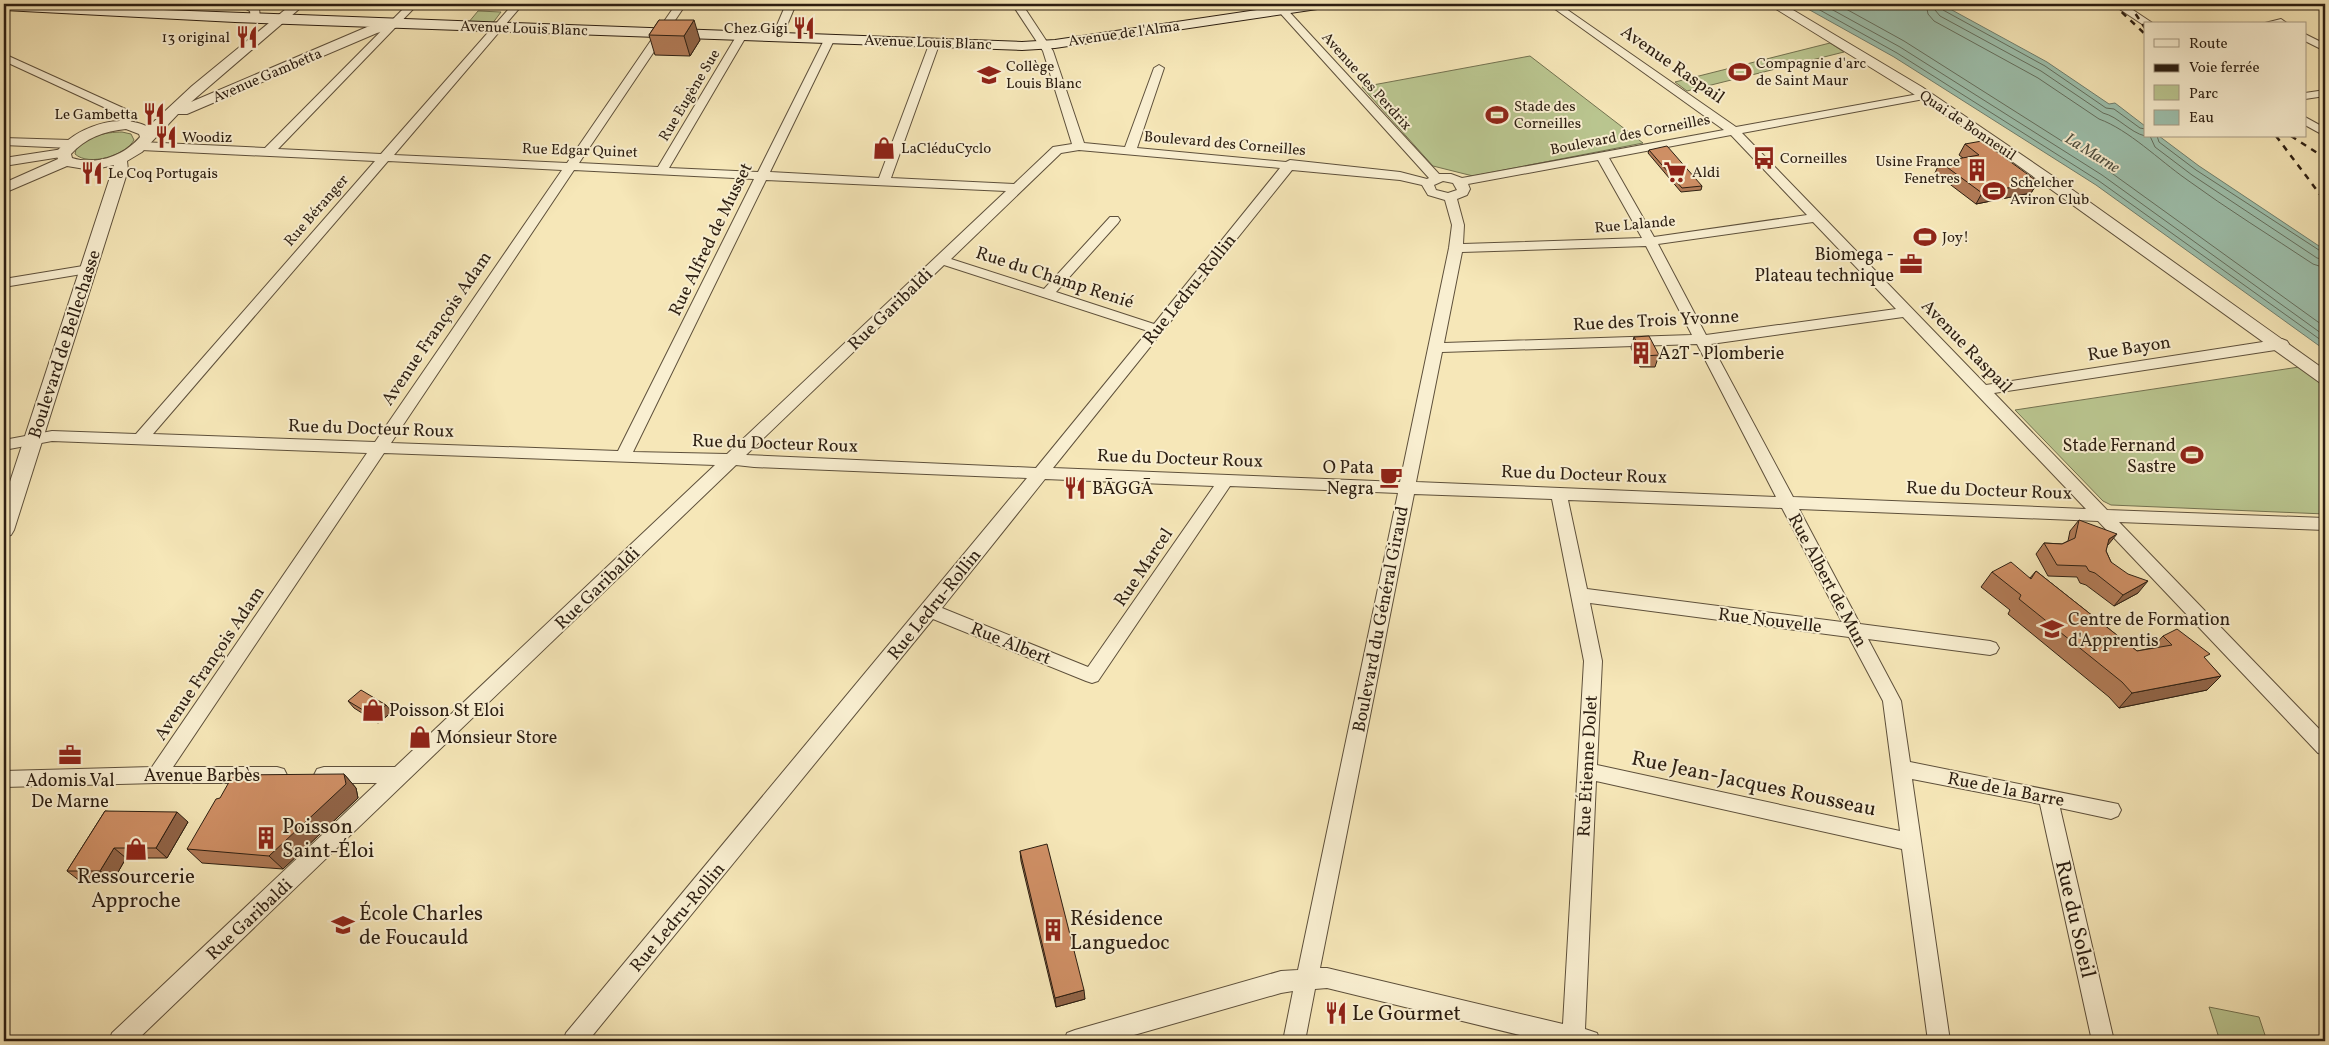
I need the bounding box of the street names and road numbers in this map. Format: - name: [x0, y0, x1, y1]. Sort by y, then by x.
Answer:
- street label: Avenue de l'Alma: [1067, 16, 1181, 53]
- street label: Avenue Louis Blanc: [460, 17, 588, 42]
- street label: Avenue Raspail: [1615, 20, 1729, 110]
- street label: Avenue des Perdrix: [1316, 28, 1416, 136]
- street label: Avenue Louis Blanc: [864, 31, 992, 56]
- street label: Avenue Gambetta: [210, 44, 326, 109]
- street label: Rue Eugène Sue: [655, 46, 726, 146]
- street label: Quai de Bonneuil: [1915, 86, 2020, 166]
- street label: Boulevard des Corneilles: [1549, 110, 1712, 161]
- street label: Boulevard des Corneilles: [1143, 127, 1307, 162]
- street label: Rue Edgar Quinet: [522, 139, 638, 164]
- street label: Rue Alfred de Musset: [663, 159, 759, 321]
- street label: Rue Béranger: [280, 170, 354, 251]
- street label: Rue Lalande: [1594, 211, 1676, 239]
- street label: Rue Ledru-Rollin: [1138, 229, 1243, 351]
- street label: Rue du Champ Renié: [972, 241, 1137, 316]
- street label: Boulevard de Bellechasse: [23, 247, 108, 442]
- street label: Avenue François Adam: [376, 247, 498, 411]
- street label: Rue Garibaldi: [843, 263, 939, 357]
- street label: Avenue Raspail: [1915, 295, 2017, 399]
- street label: Rue des Trois Yvonne: [1572, 305, 1740, 338]
- street label: Rue Bayon: [2086, 331, 2173, 368]
- street label: Rue du Docteur Roux: [287, 414, 454, 445]
- street label: Rue du Docteur Roux: [691, 429, 858, 460]
- street label: Rue du Docteur Roux: [1096, 444, 1263, 475]
- street label: Rue du Docteur Roux: [1500, 460, 1667, 491]
- street label: Rue du Docteur Roux: [1905, 476, 2072, 507]
- street label: Boulevard du Général Giraud: [1347, 504, 1416, 735]
- street label: Rue Albert de Mun: [1781, 509, 1873, 652]
- street label: Rue Marcel: [1109, 524, 1180, 612]
- street label: Rue Garibaldi: [550, 542, 646, 636]
- street label: Rue Ledru-Rollin: [883, 544, 988, 666]
- street label: Avenue François Adam: [149, 582, 271, 746]
- street label: Rue Nouvelle: [1717, 603, 1823, 640]
- street label: Rue Albert: [966, 617, 1054, 672]
- street label: Rue Étienne Dolet: [1572, 694, 1605, 838]
- street label: Rue Jean-Jacques Rousseau: [1629, 744, 1879, 825]
- street label: Avenue Barbès: [144, 764, 260, 789]
- street label: Rue de la Barre: [1945, 767, 2066, 814]
- street label: Rue Ledru-Rollin: [625, 858, 732, 978]
- street label: Rue du Soleil: [2047, 858, 2102, 981]
- street label: Rue Garibaldi: [201, 874, 299, 967]

